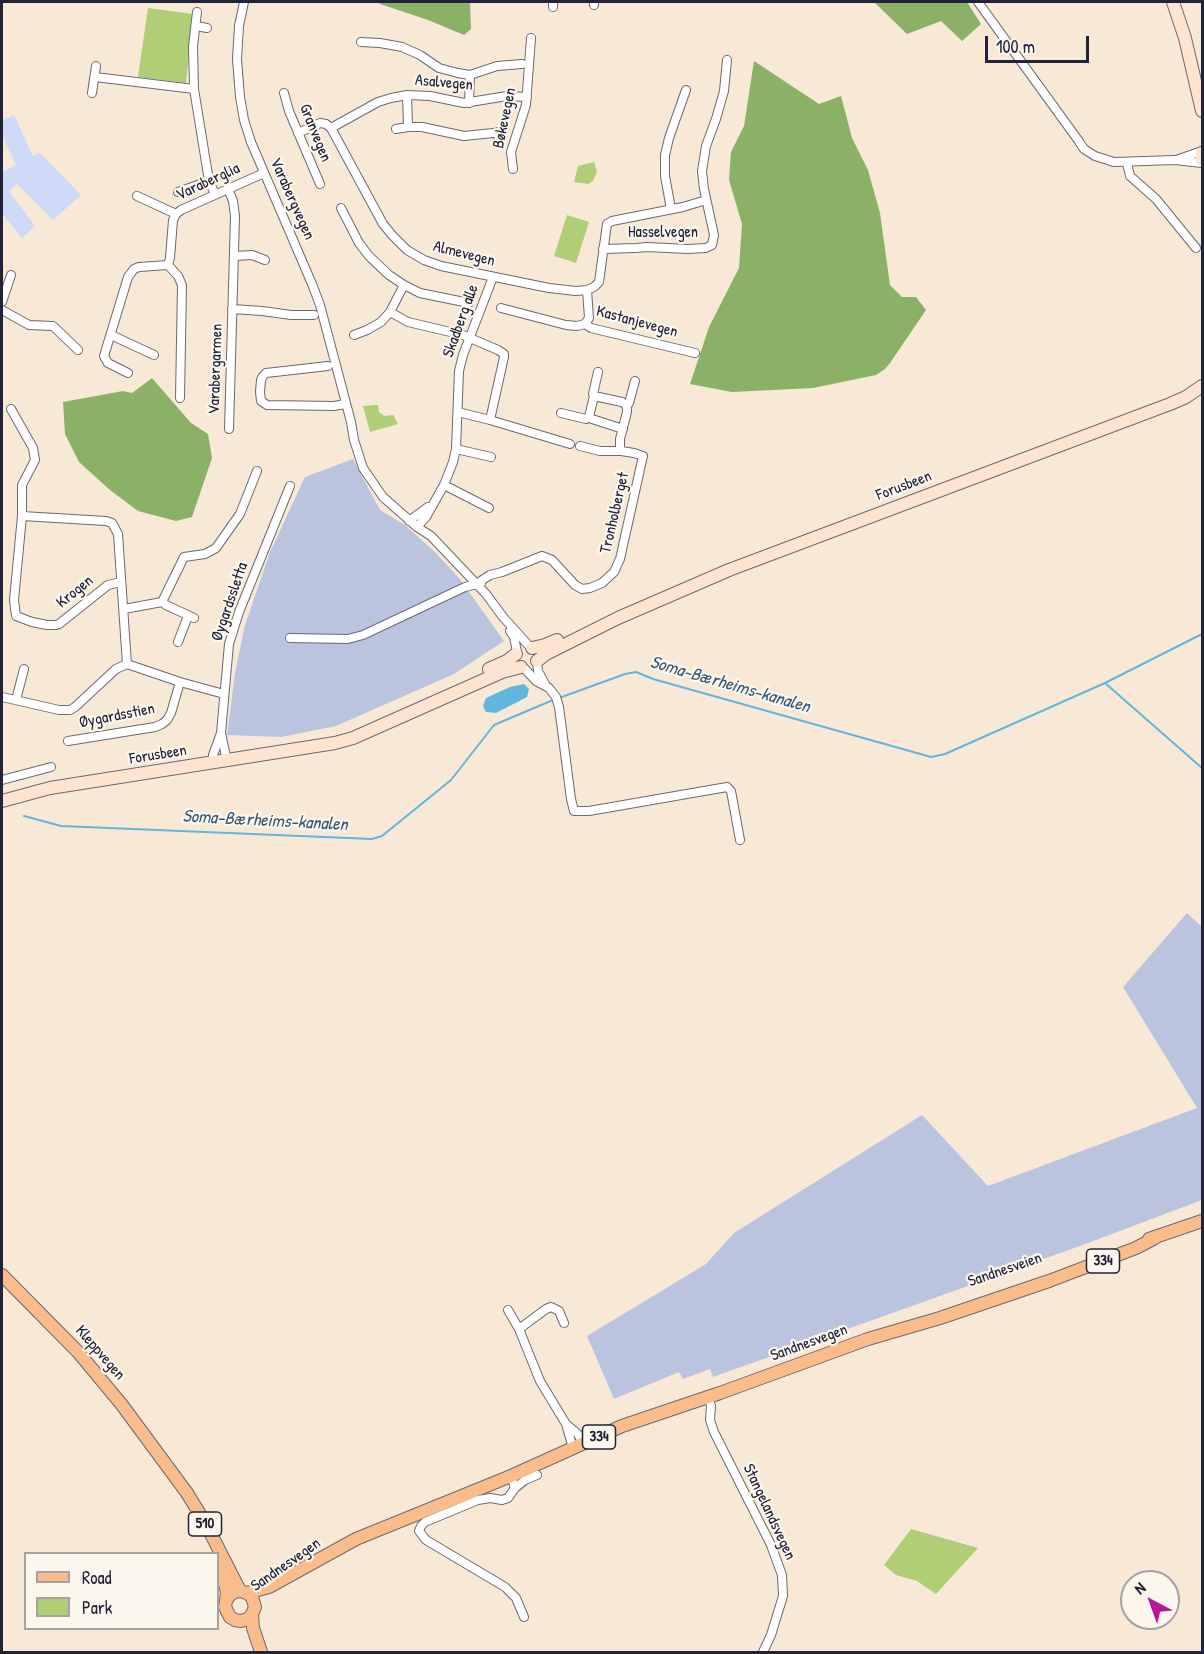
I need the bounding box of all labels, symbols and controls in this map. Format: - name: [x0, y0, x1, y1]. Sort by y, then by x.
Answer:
- scale bar: [988, 24, 1092, 62]
- text: 100 m: [996, 34, 1035, 59]
- street label: Asalvegen: [414, 71, 474, 95]
- street label: Bøkevegen: [489, 86, 521, 150]
- street label: Granvegen: [295, 101, 335, 165]
- street label: Varabergvegen: [265, 155, 319, 243]
- street label: Varaberglia: [173, 159, 243, 205]
- street label: Hasselvegen: [628, 223, 698, 243]
- street label: Almevegen: [431, 237, 497, 271]
- street label: Skadberg alle: [439, 282, 483, 360]
- street label: Kastanjevegen: [594, 302, 680, 342]
- street label: Varabergarmen: [205, 323, 227, 415]
- street label: Forusbeen: [874, 467, 934, 505]
- street label: Tronholberget: [596, 470, 634, 556]
- street label: Øygardssletta: [208, 560, 252, 644]
- street label: Krogen: [53, 571, 97, 613]
- water label: Soma-Bærheims-kanalen: [648, 652, 812, 718]
- street label: Øygardsstien: [78, 699, 156, 733]
- street label: Forusbeen: [128, 741, 188, 769]
- water label: Soma-Bærheims-kanalen: [182, 806, 348, 836]
- street label: Sandnesveien: [966, 1248, 1044, 1292]
- road number: 334: [1086, 1249, 1120, 1273]
- street label: Sandnesvegen: [768, 1320, 850, 1366]
- street label: Kleppvegen: [71, 1322, 129, 1384]
- road number: 334: [582, 1425, 616, 1449]
- street label: Stangelandsvegen: [738, 1461, 800, 1563]
- road number: 510: [188, 1512, 222, 1536]
- street label: Sandnesvegen: [248, 1534, 324, 1596]
- legend: [24, 1552, 219, 1630]
- text: Road: [82, 1565, 112, 1590]
- north arrow: [1120, 1570, 1180, 1630]
- text: N: [1129, 1577, 1150, 1599]
- text: Park: [82, 1595, 112, 1620]

